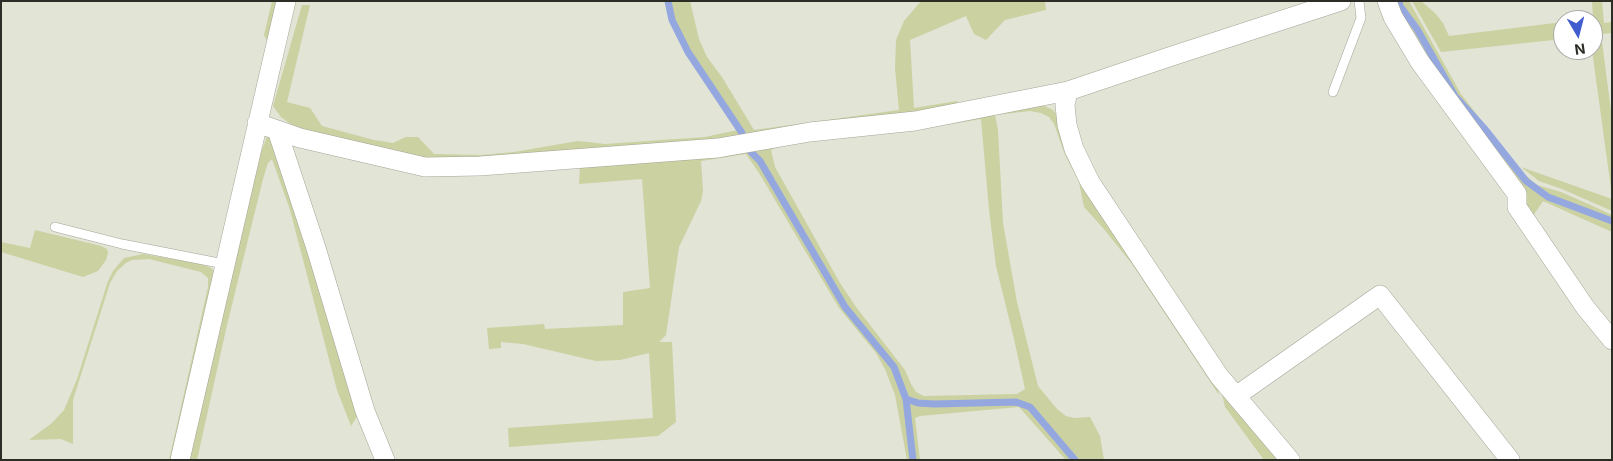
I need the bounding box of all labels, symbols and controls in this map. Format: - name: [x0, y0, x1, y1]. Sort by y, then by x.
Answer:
- north arrow: [1553, 10, 1603, 60]
- text: N: [1574, 40, 1586, 59]

